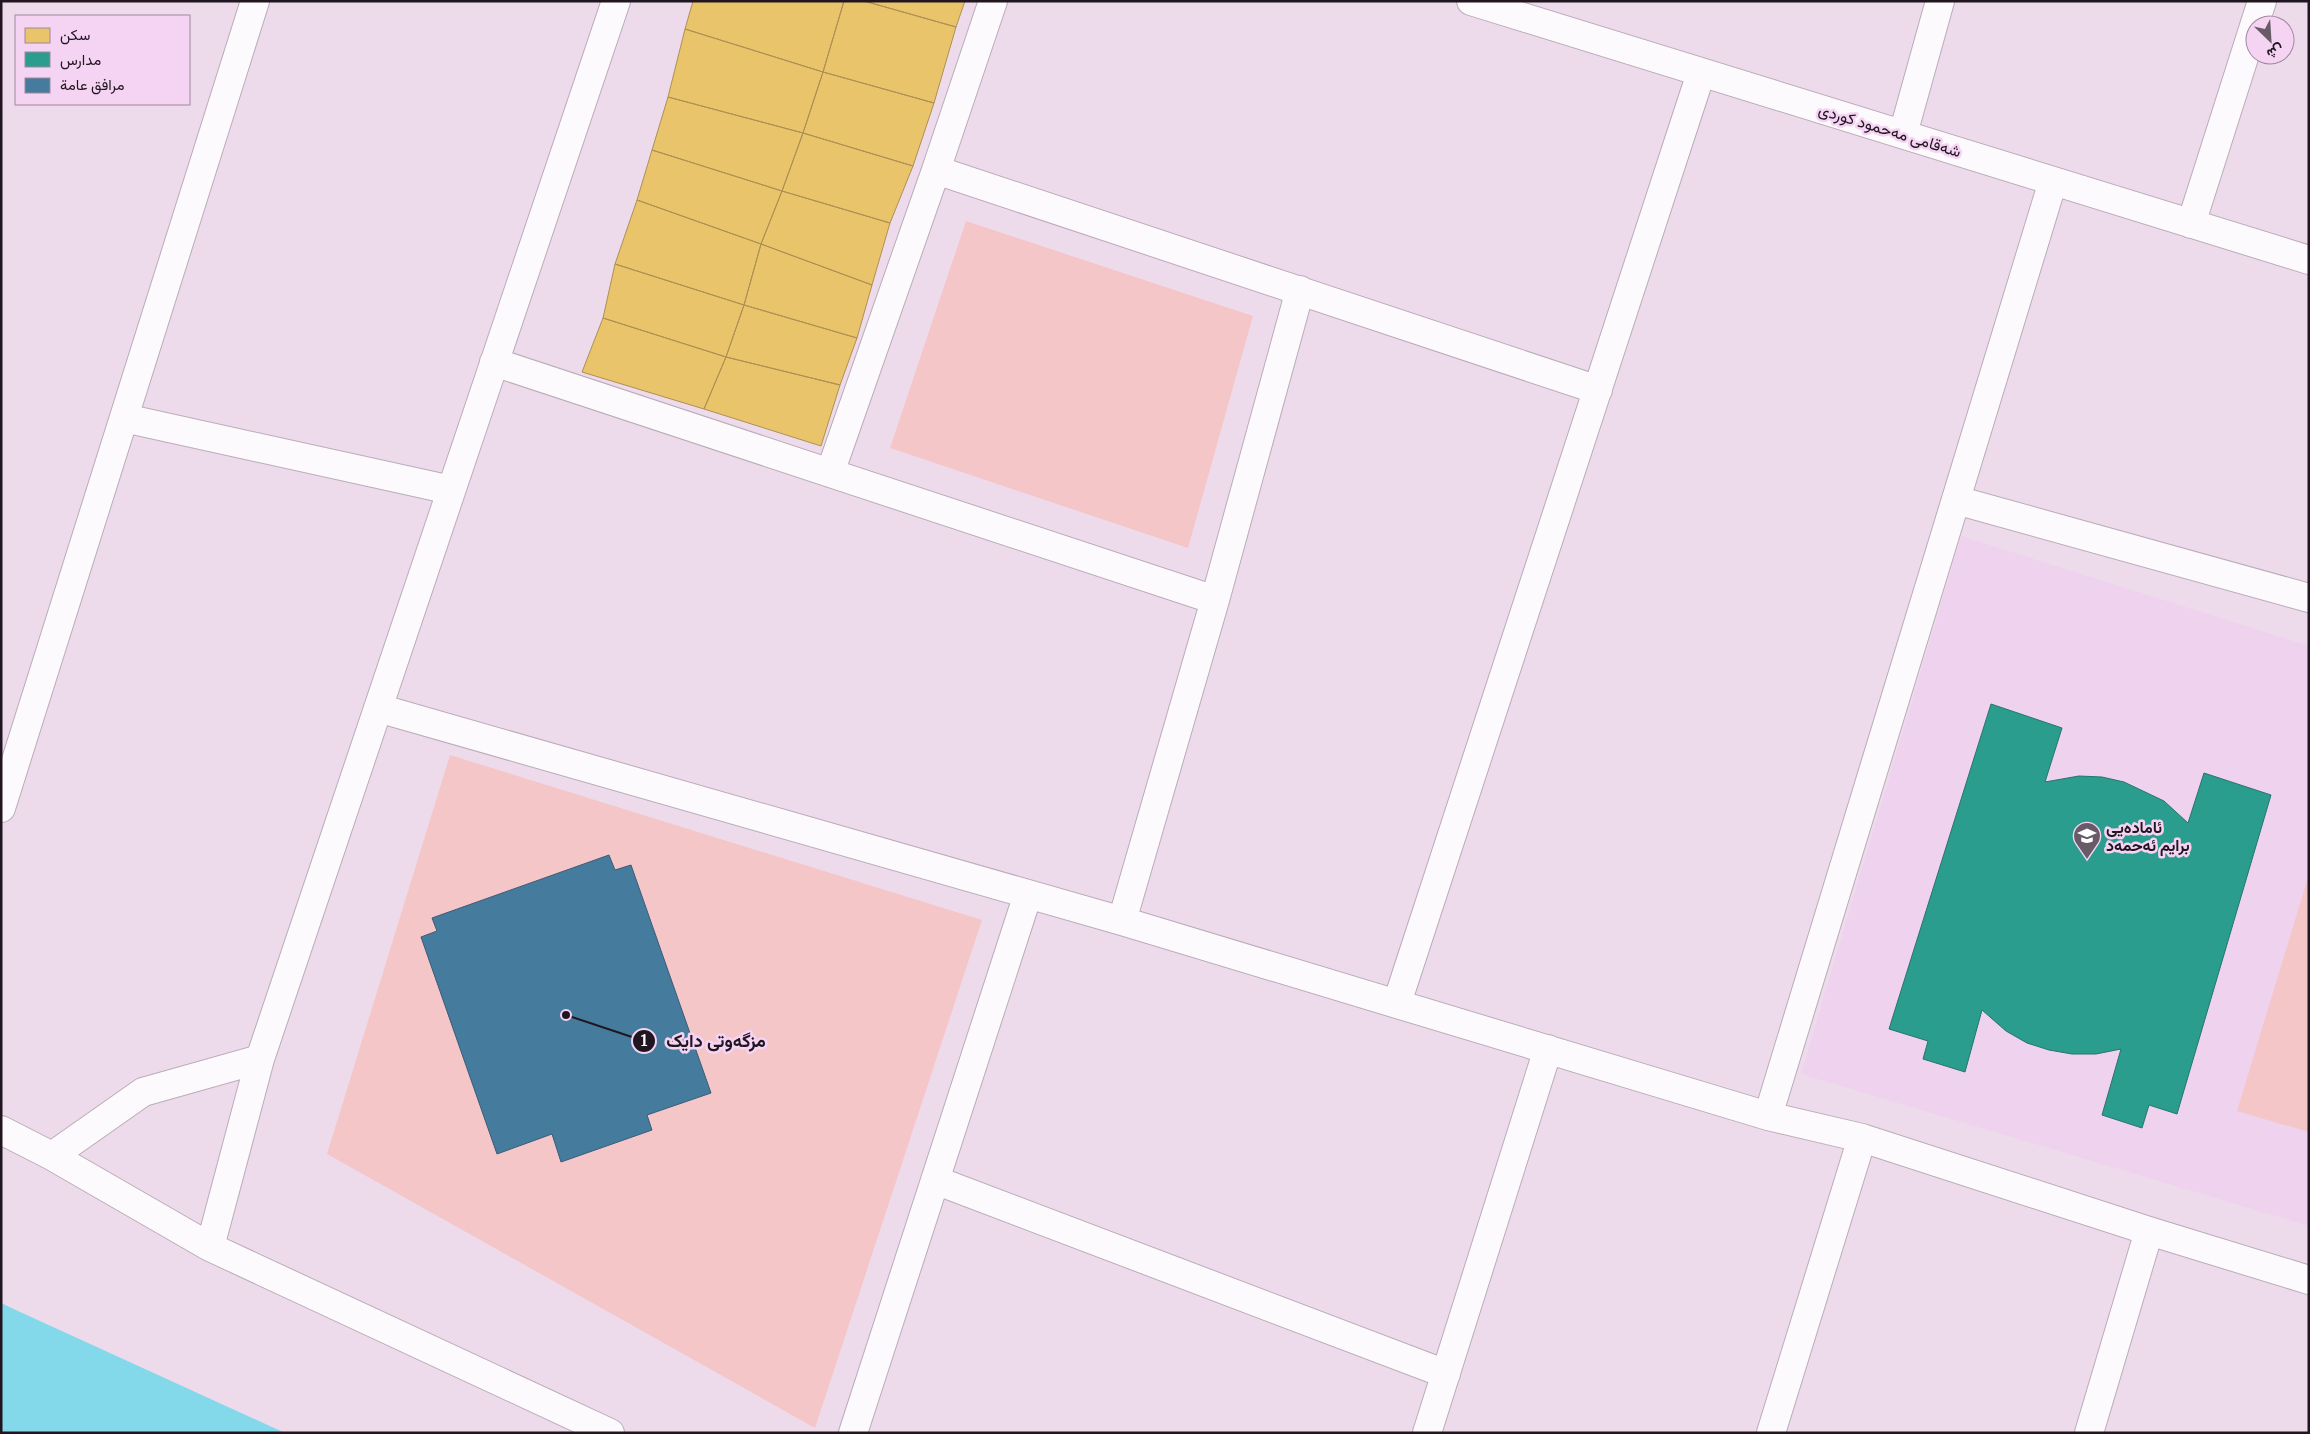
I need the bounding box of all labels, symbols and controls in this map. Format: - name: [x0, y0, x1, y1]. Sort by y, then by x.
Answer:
- legend: [15, 15, 190, 105]
- north arrow: [2245, 15, 2295, 65]
- text: سكن: [60, 25, 90, 45]
- text: ش: [2264, 40, 2287, 64]
- text: مدارس: [60, 50, 101, 70]
- text: مرافق عامة: [60, 75, 125, 95]
- street label: شەقامی مەحمود کوردی: [1816, 99, 1964, 162]
- place label: ئامادەیی برایم ئەحمەد: [2106, 817, 2190, 856]
- school or university icon: ئامادەیی برایم ئەحمەد: [2072, 821, 2102, 860]
- callout: مزگەوتی دایک: [631, 1025, 776, 1058]
- text: مزگەوتی دایک: [666, 1029, 766, 1052]
- text: 1: [641, 1031, 648, 1050]

